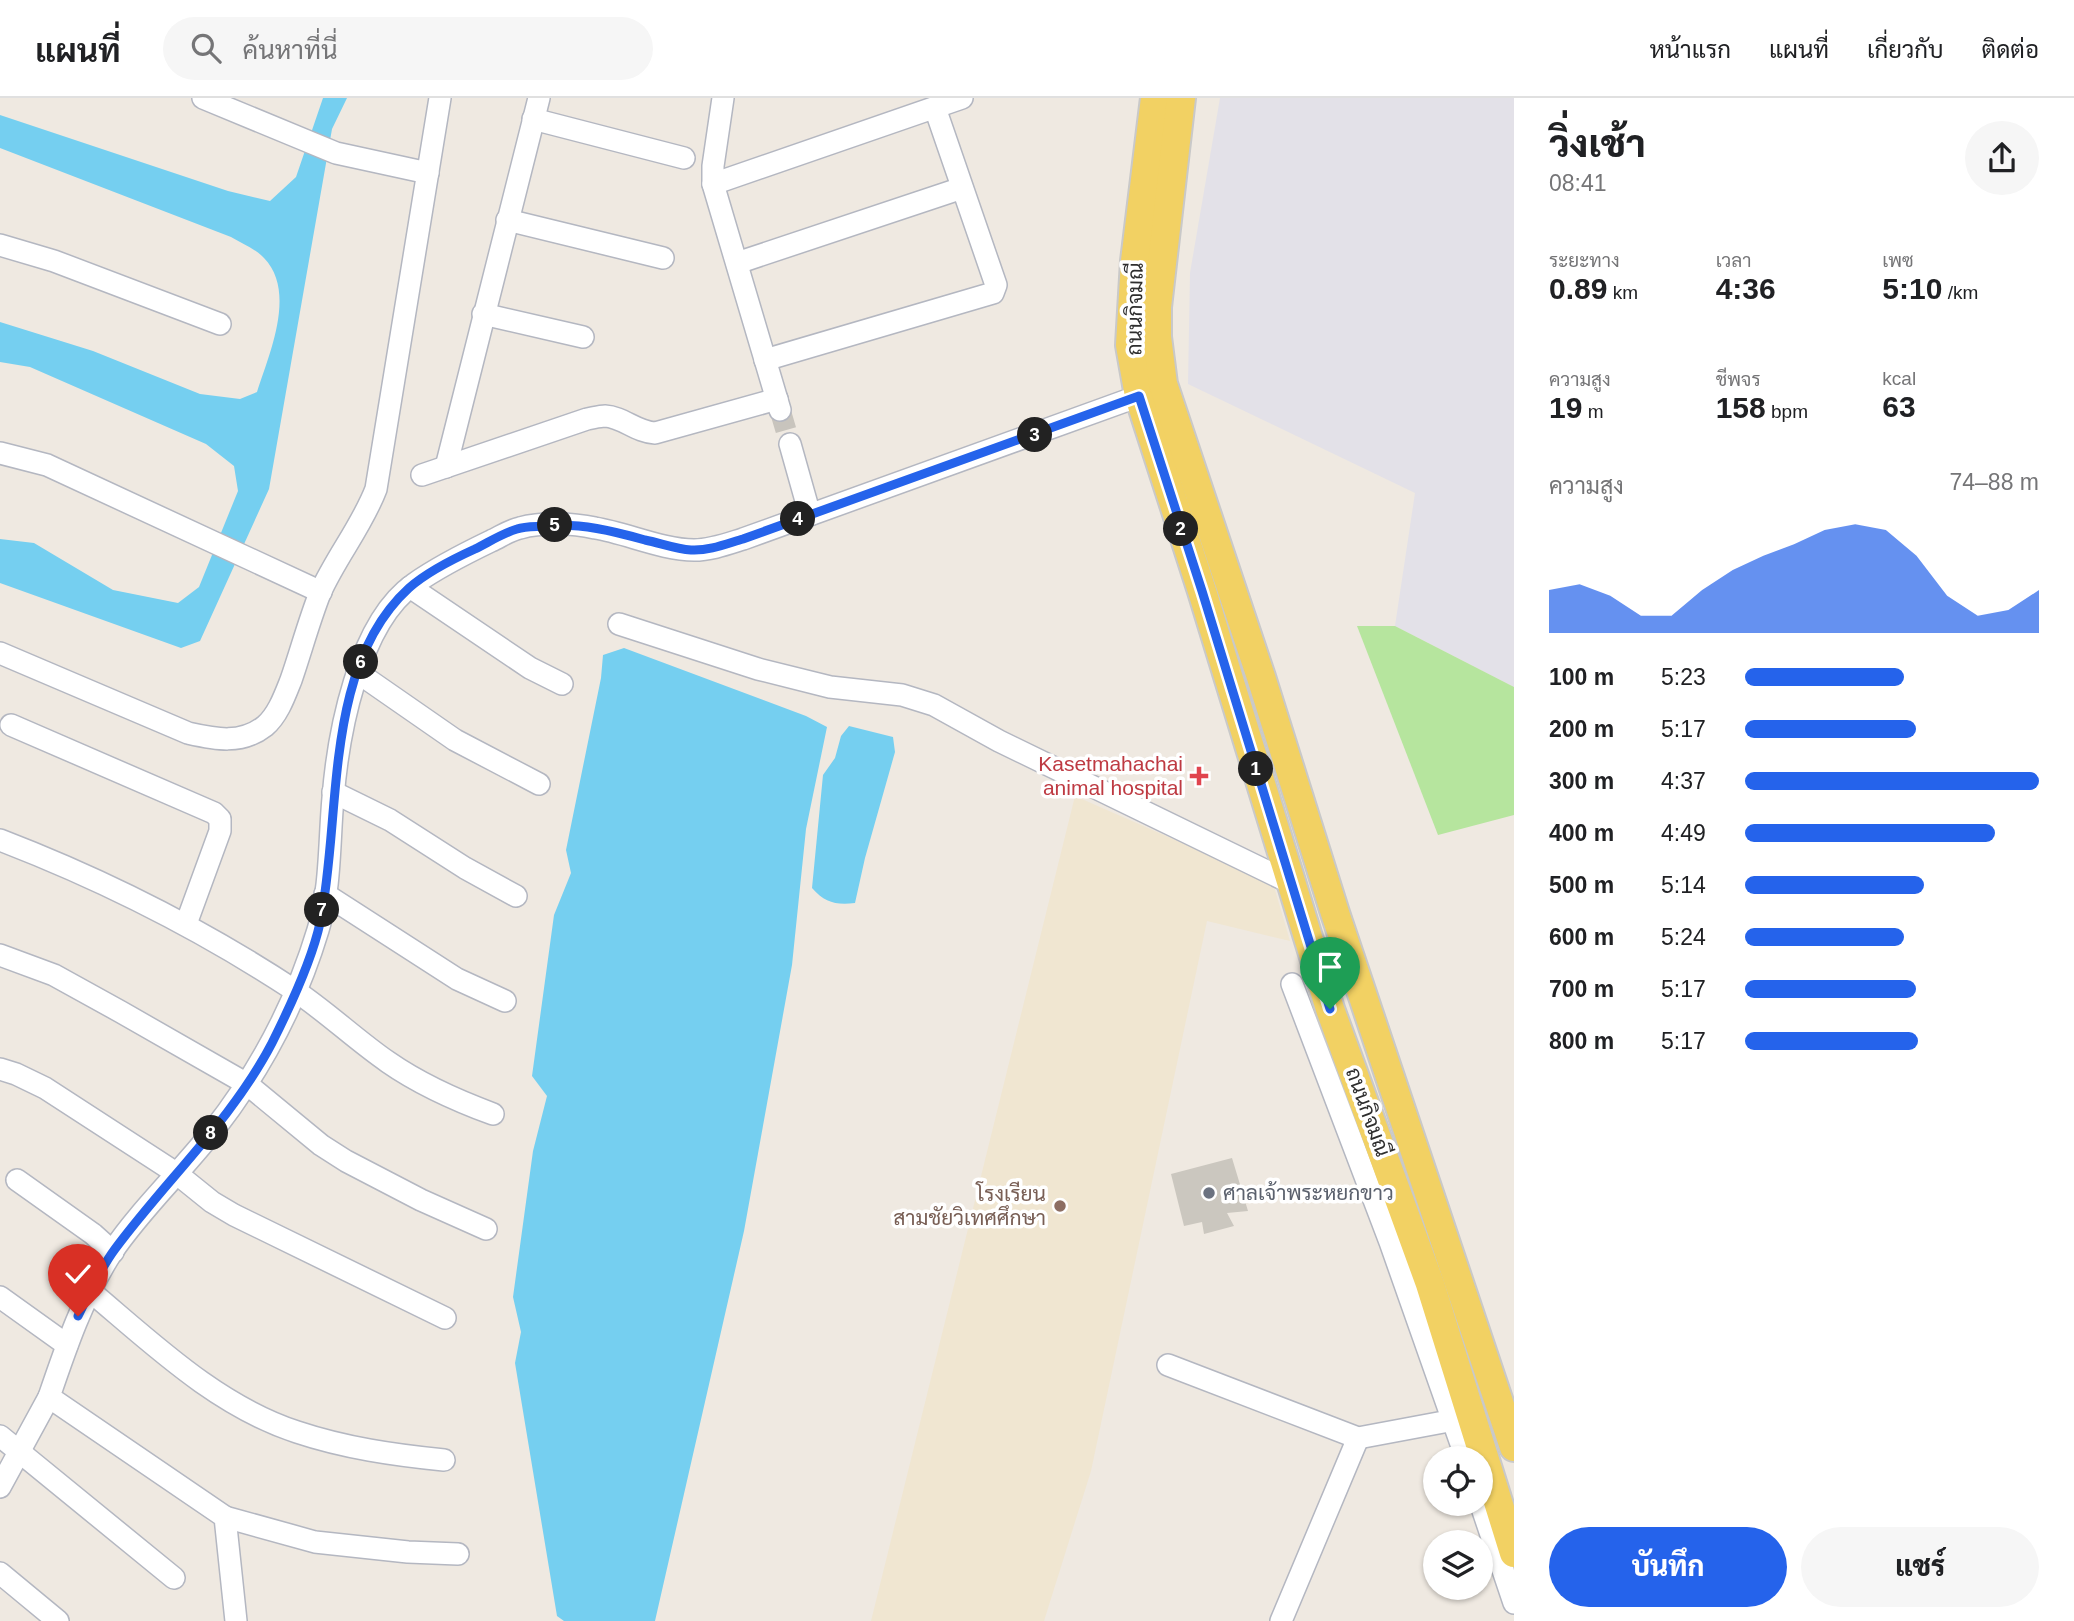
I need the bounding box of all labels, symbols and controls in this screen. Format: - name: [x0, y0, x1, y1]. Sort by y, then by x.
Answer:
- search box: [163, 17, 653, 80]
- icon: search: [187, 29, 225, 67]
- text: แผนที่: [35, 32, 121, 69]
- text: ค้นหาที่นี่: [243, 35, 338, 65]
- text: หน้าแรก: [1650, 36, 1731, 63]
- text: แผนที่: [1769, 36, 1829, 63]
- text: เกี่ยวกับ: [1867, 36, 1944, 63]
- text: ติดต่อ: [1982, 36, 2039, 63]
- button: share: [1965, 121, 2039, 195]
- text: วิ่งเช้า: [1549, 123, 1646, 165]
- text: 08:41: [1549, 170, 1607, 196]
- text: ระยะทาง: [1549, 250, 1620, 271]
- text: เวลา: [1716, 250, 1752, 271]
- text: เพซ: [1882, 250, 1914, 271]
- street label: ถนนกิจมณี: [1121, 262, 1147, 356]
- text: 0.89: [1549, 272, 1607, 305]
- text: 4:36: [1716, 272, 1776, 305]
- text: 5:10: [1882, 272, 1942, 305]
- text: km: [1607, 282, 1638, 303]
- text: /km: [1942, 282, 1978, 303]
- text: kcal: [1882, 368, 1916, 389]
- text: ความสูง: [1549, 369, 1611, 390]
- text: ชีพจร: [1716, 369, 1761, 390]
- text: 63: [1882, 390, 1916, 423]
- text: 19: [1549, 391, 1582, 424]
- text: 158: [1716, 391, 1766, 424]
- text: m: [1582, 401, 1603, 422]
- text: bpm: [1766, 401, 1808, 422]
- pin: 3: [1018, 418, 1052, 452]
- text: 3: [1029, 424, 1040, 445]
- text: 74–88 m: [1949, 469, 2039, 495]
- text: ความสูง: [1549, 473, 1624, 499]
- pin: 4: [780, 502, 816, 536]
- pin: 5: [538, 508, 572, 542]
- text: 4: [792, 508, 803, 529]
- pin: 2: [1164, 512, 1198, 546]
- text: 5: [549, 514, 560, 535]
- text: 2: [1175, 518, 1186, 539]
- pin: 6: [344, 644, 378, 680]
- text: 6: [355, 651, 366, 672]
- text: 100 m: [1549, 664, 1614, 690]
- text: 5:23: [1661, 664, 1706, 690]
- text: 200 m: [1549, 716, 1614, 742]
- text: 5:17: [1661, 716, 1706, 742]
- place label: Kasetmahachai animal hospital: [1038, 752, 1183, 799]
- pin: 1: [1238, 752, 1274, 786]
- text: 1: [1250, 758, 1261, 779]
- marker: Kasetmahachai animal hospital: [1189, 766, 1209, 786]
- text: 300 m: [1549, 768, 1614, 794]
- text: 4:37: [1661, 768, 1706, 794]
- text: 400 m: [1549, 820, 1614, 846]
- text: 4:49: [1661, 820, 1706, 846]
- text: 500 m: [1549, 872, 1614, 898]
- text: 5:14: [1661, 872, 1706, 898]
- pin: 7: [304, 892, 340, 928]
- text: 7: [316, 899, 327, 920]
- text: 600 m: [1549, 924, 1614, 950]
- text: 5:24: [1661, 924, 1706, 950]
- pin: [1300, 937, 1360, 1009]
- icon: arrive: [1311, 948, 1349, 986]
- text: 700 m: [1549, 976, 1614, 1002]
- text: 5:17: [1661, 976, 1706, 1002]
- text: 800 m: [1549, 1028, 1614, 1054]
- text: 5:17: [1661, 1028, 1706, 1054]
- street label: ถนนกิจมณี: [1342, 1064, 1396, 1159]
- pin: 8: [194, 1116, 228, 1150]
- text: 8: [205, 1122, 216, 1143]
- place label: โรงเรียน สามชัยวิเทศศึกษา: [893, 1181, 1046, 1229]
- place label: ศาลเจ้าพระหยกขาว: [1223, 1181, 1394, 1204]
- marker: ศาลเจ้าพระหยกขาว: [1201, 1185, 1217, 1201]
- marker: โรงเรียน สามชัยวิเทศศึกษา: [1052, 1198, 1068, 1214]
- pin: [48, 1244, 108, 1316]
- icon: check: [59, 1255, 97, 1293]
- map controls: [1423, 1446, 1493, 1600]
- button: locate: [1423, 1446, 1493, 1516]
- button: บันทึก: [1549, 1527, 1787, 1607]
- button: แชร์: [1801, 1527, 2039, 1607]
- button: layers: [1423, 1530, 1493, 1600]

